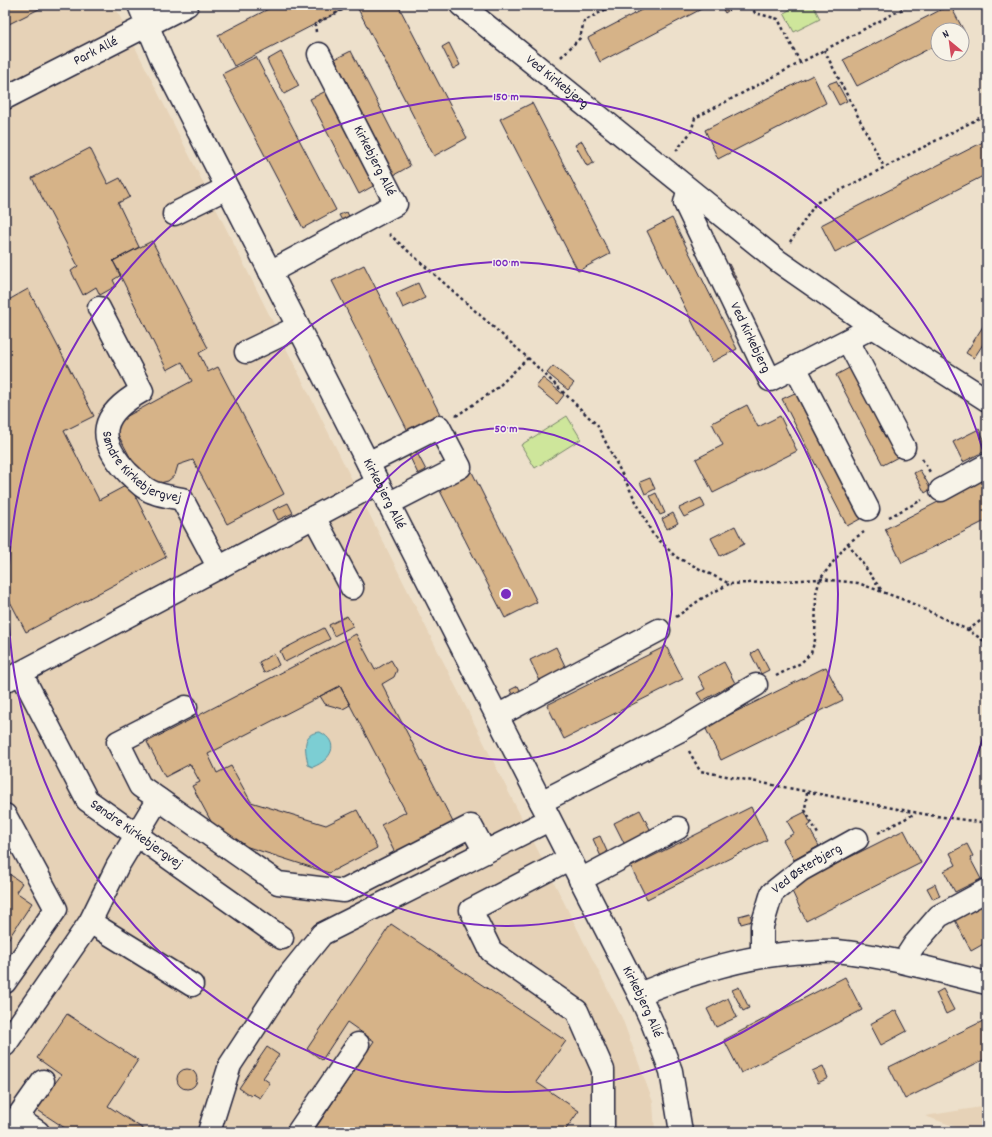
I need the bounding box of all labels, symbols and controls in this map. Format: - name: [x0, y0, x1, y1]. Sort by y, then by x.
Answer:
- north arrow: [930, 22, 970, 62]
- text: N: [940, 26, 953, 43]
- street label: Park Allé: [70, 32, 122, 71]
- street label: Ved Kirkebjerg: [521, 51, 593, 114]
- text: 150 m: [493, 89, 519, 106]
- street label: Kirkebjerg Allé: [348, 122, 400, 200]
- text: 100 m: [493, 255, 519, 272]
- street label: Ved Kirkebjerg: [724, 299, 775, 377]
- text: 50 m: [494, 421, 518, 438]
- street label: Søndre Kirkebjergvej: [96, 431, 183, 509]
- street label: Kirkebjerg Allé: [357, 455, 410, 533]
- centre of rings: [499, 587, 513, 601]
- street label: Søndre Kirkebjergvej: [86, 795, 186, 874]
- street label: Ved Østerbjerg: [768, 839, 846, 899]
- street label: Kirkebjerg Allé: [617, 963, 667, 1041]

